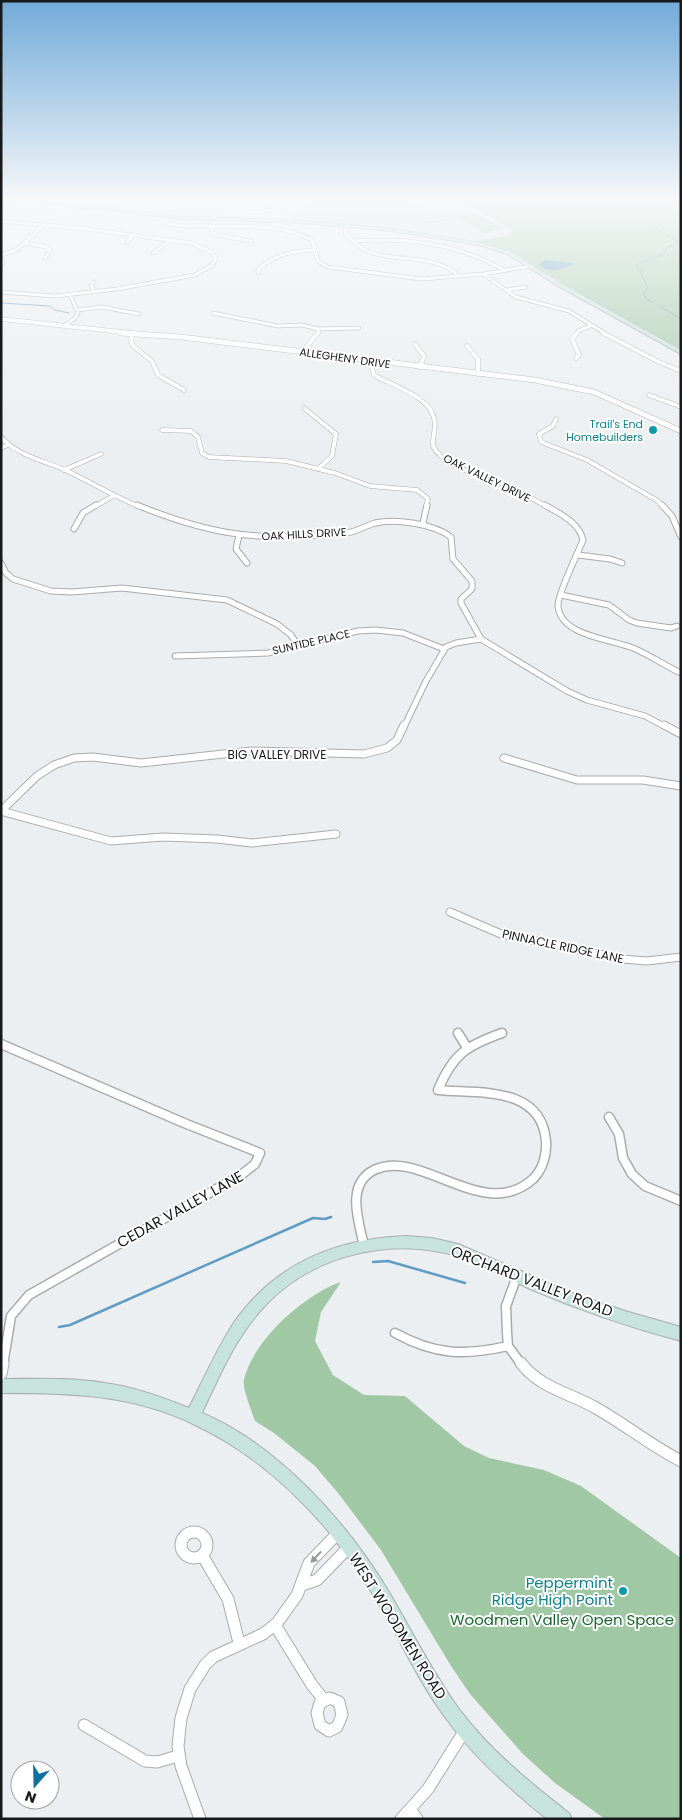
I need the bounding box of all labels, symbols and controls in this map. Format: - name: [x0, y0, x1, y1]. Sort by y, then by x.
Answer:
- street label: ALLEGHENY DRIVE: [298, 344, 392, 372]
- place label: Trail's End Homebuilders: [566, 416, 643, 445]
- marker: Trail's End Homebuilders: [647, 424, 659, 436]
- street label: OAK VALLEY DRIVE: [441, 450, 533, 506]
- street label: OAK HILLS DRIVE: [261, 524, 347, 544]
- street label: SUNTIDE PLACE: [271, 625, 351, 659]
- street label: BIG VALLEY DRIVE: [228, 746, 326, 763]
- street label: PINNACLE RIDGE LANE: [501, 925, 625, 967]
- street label: CEDAR VALLEY LANE: [113, 1165, 247, 1253]
- street label: ORCHARD VALLEY ROAD: [448, 1240, 616, 1322]
- street label: WEST WOODMEN ROAD: [344, 1549, 452, 1703]
- one-way arrow: [310, 1550, 322, 1562]
- place label: Peppermint Ridge High Point: [492, 1572, 613, 1610]
- marker: Peppermint Ridge High Point: [617, 1585, 629, 1597]
- park label: Woodmen Valley Open Space: [450, 1609, 674, 1630]
- north arrow: [10, 1760, 60, 1810]
- text: N: [22, 1786, 39, 1808]

